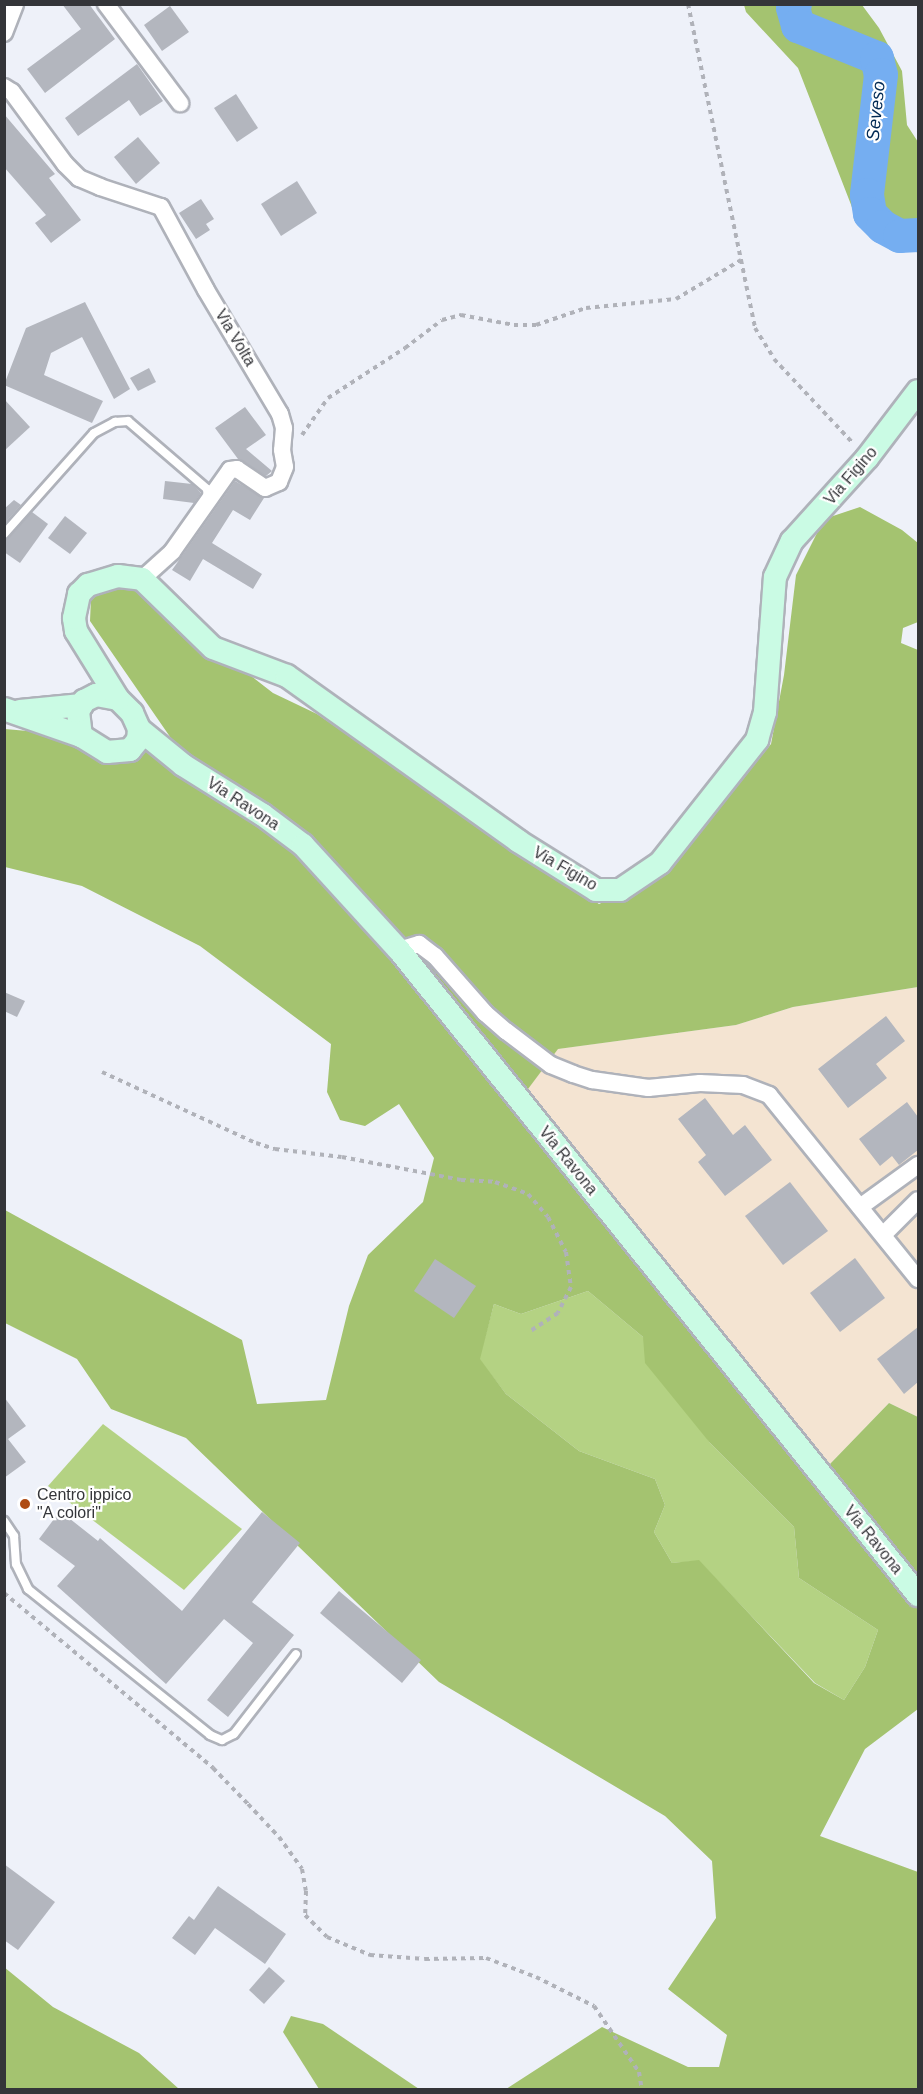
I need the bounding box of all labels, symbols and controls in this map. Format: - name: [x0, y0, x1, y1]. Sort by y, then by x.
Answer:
- water label: Seveso: [862, 80, 890, 142]
- street label: Via Volta: [211, 306, 259, 370]
- street label: Via Figino: [821, 443, 881, 509]
- street label: Via Ravona: [203, 774, 283, 834]
- street label: Via Figino: [530, 843, 600, 895]
- street label: Via Ravona: [535, 1123, 601, 1199]
- place label: Centro ippico "A colori": [37, 1485, 131, 1523]
- marker: Centro ippico "A colori": [18, 1497, 32, 1511]
- street label: Via Ravona: [840, 1502, 906, 1578]

